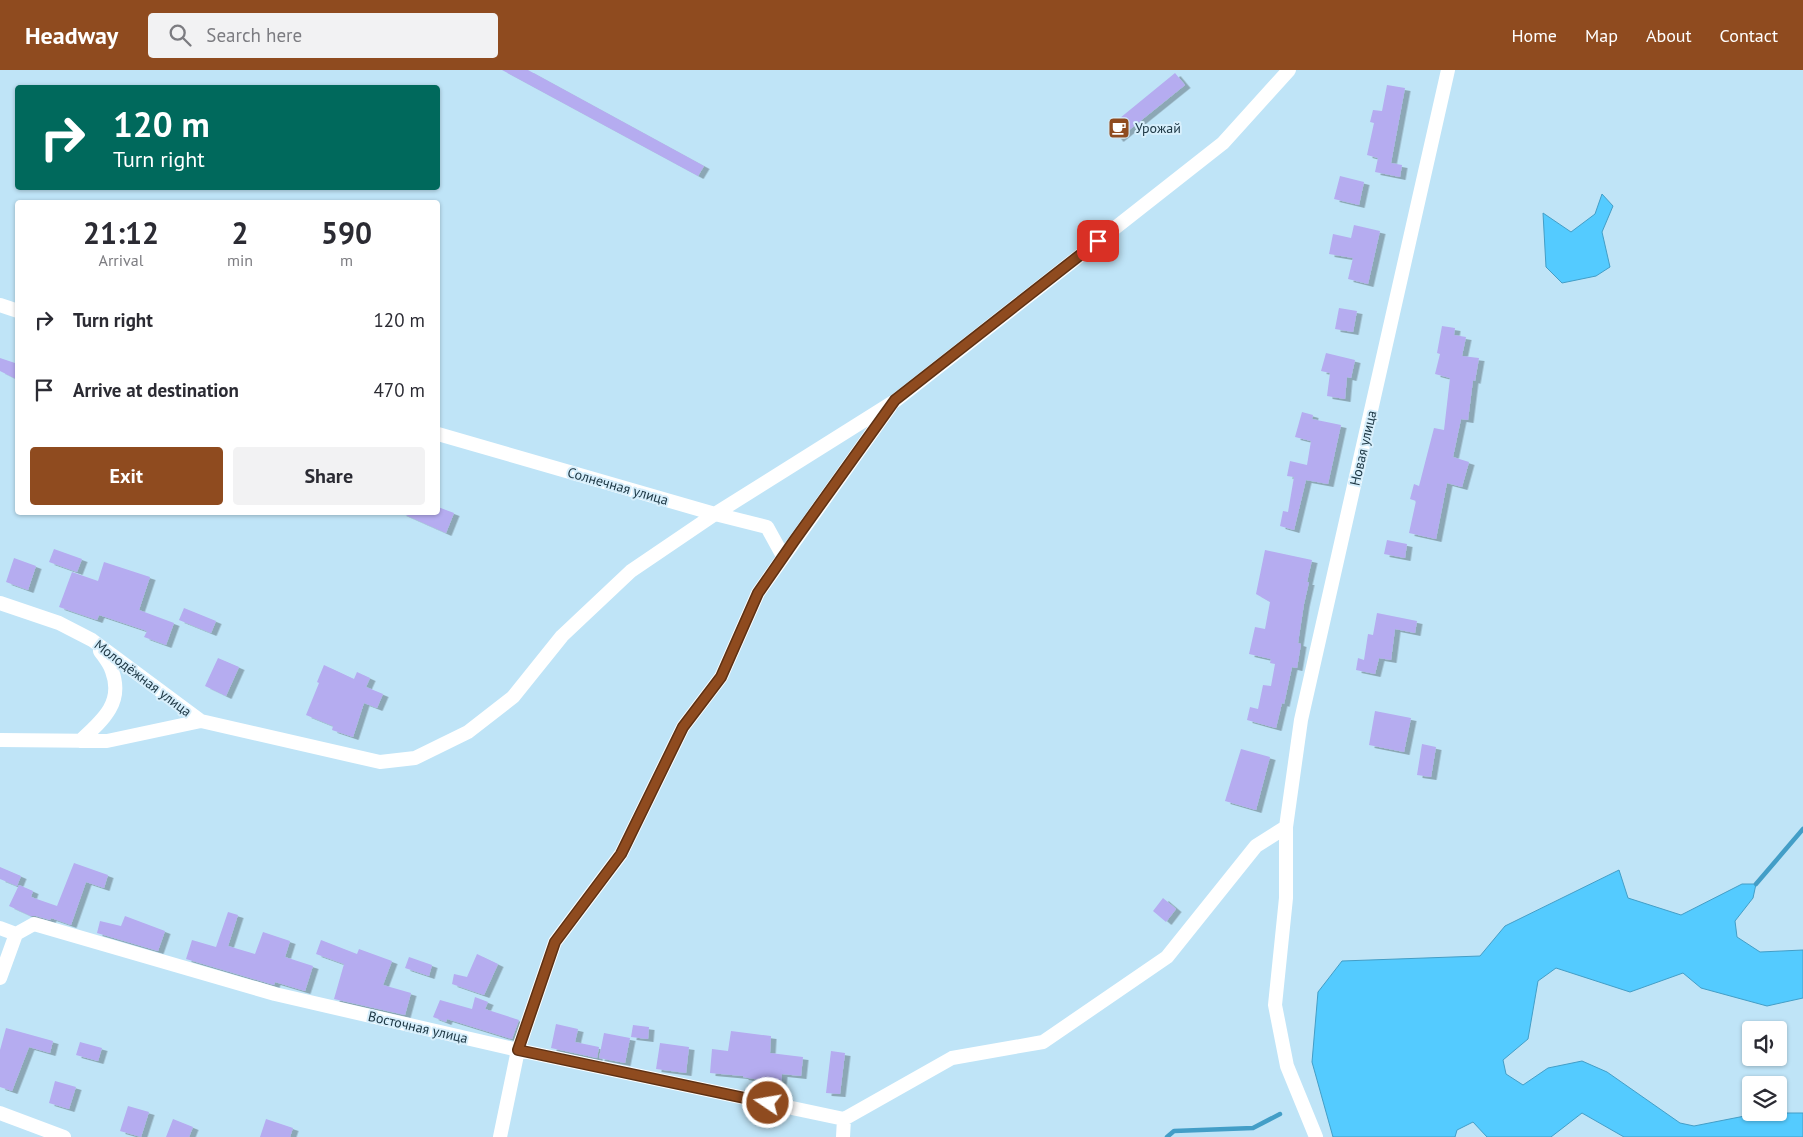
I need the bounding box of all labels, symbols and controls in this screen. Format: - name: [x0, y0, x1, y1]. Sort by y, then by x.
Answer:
- search box: [148, 13, 498, 58]
- text: Headway: [25, 20, 118, 51]
- icon: search: [166, 21, 194, 49]
- text: Search here: [206, 23, 302, 47]
- text: Home: [1511, 24, 1557, 47]
- text: Map: [1585, 24, 1618, 47]
- text: About: [1646, 24, 1692, 47]
- text: Contact: [1720, 24, 1778, 47]
- text: 120 m: [113, 101, 210, 147]
- icon: right: [30, 105, 95, 170]
- cafe icon: Урожай: [1107, 116, 1131, 140]
- place label: Урожай: [1135, 119, 1181, 137]
- text: Turn right: [113, 145, 205, 173]
- text: 21:12: [83, 213, 159, 252]
- text: 2: [232, 213, 249, 252]
- text: 590: [321, 213, 372, 252]
- pin: [1077, 220, 1119, 262]
- icon: arrive: [1084, 227, 1112, 255]
- text: Arrival: [99, 250, 143, 270]
- text: min: [227, 250, 253, 270]
- text: m: [340, 250, 353, 270]
- icon: right: [30, 306, 58, 334]
- text: Turn right: [73, 308, 153, 332]
- text: 120 m: [373, 308, 425, 332]
- icon: arrive: [30, 376, 58, 404]
- text: Arrive at destination: [73, 378, 239, 402]
- text: 470 m: [373, 378, 425, 402]
- street label: Новая улица: [1346, 408, 1380, 487]
- button: Exit: [30, 447, 223, 505]
- button: Share: [233, 447, 425, 505]
- street label: Солнечная улица: [566, 463, 671, 509]
- street label: Молодёжная улица: [91, 636, 195, 721]
- street label: Восточная улица: [366, 1007, 470, 1047]
- map controls: [1742, 1021, 1787, 1121]
- button: sound: [1742, 1021, 1787, 1066]
- position arrow: [741, 1076, 793, 1128]
- button: layers: [1742, 1076, 1787, 1121]

